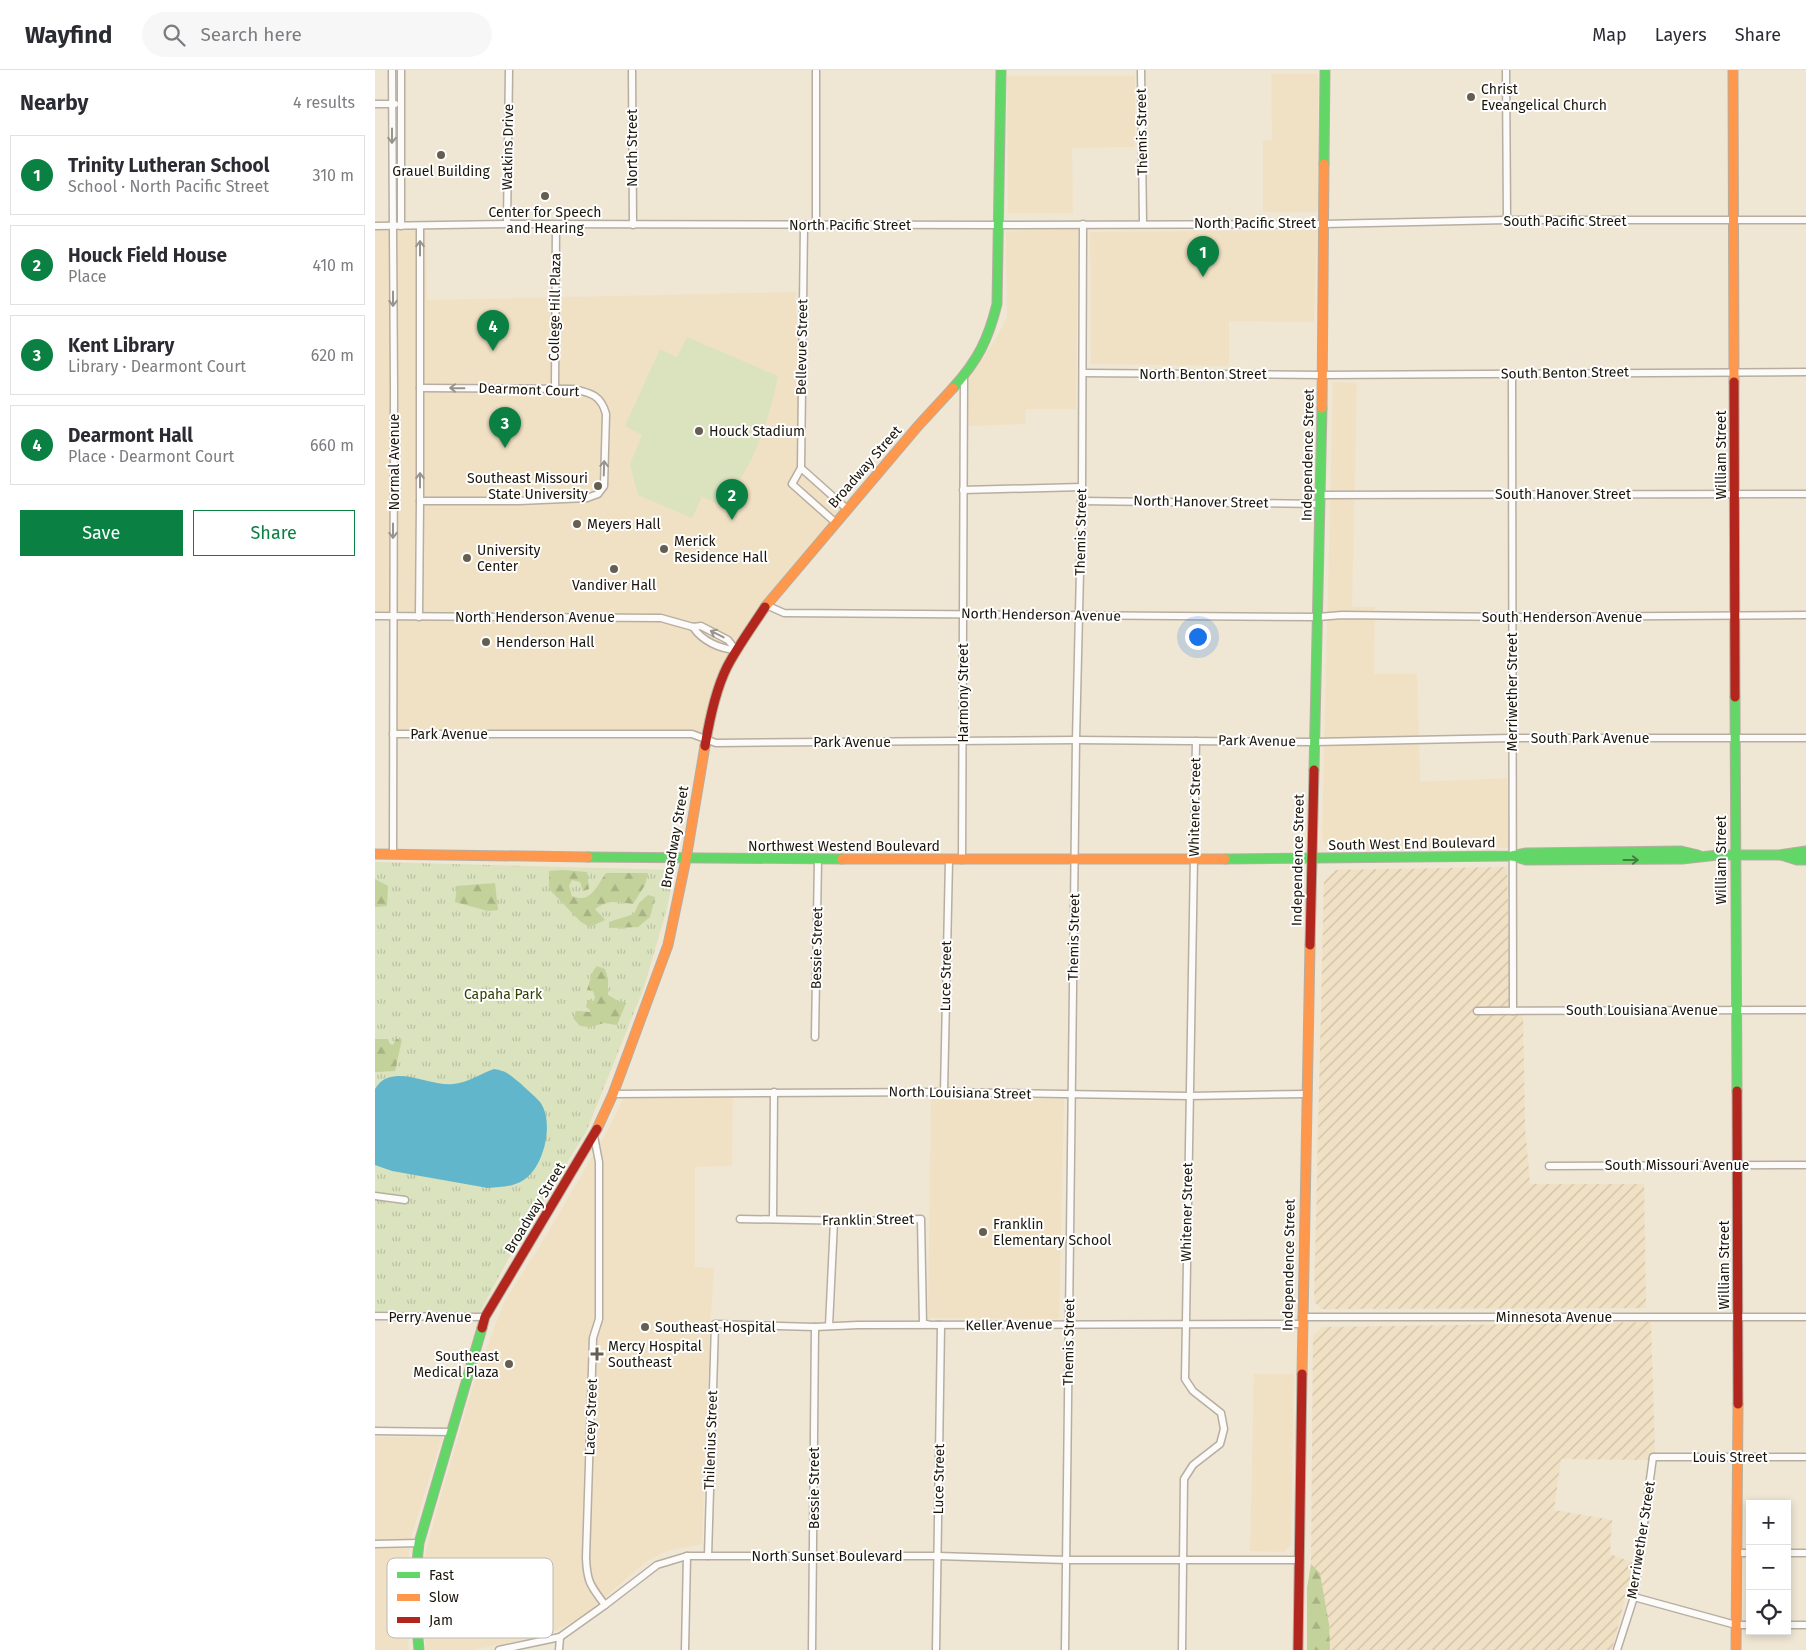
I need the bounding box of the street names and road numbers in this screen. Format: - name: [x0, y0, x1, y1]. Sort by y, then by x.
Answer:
- street label: Themis Street: [1133, 87, 1151, 176]
- street label: Watkins Drive: [499, 104, 517, 190]
- street label: North Street: [624, 108, 641, 187]
- street label: South Pacific Street: [1504, 213, 1627, 230]
- street label: North Pacific Street: [1194, 215, 1317, 232]
- street label: North Pacific Street: [789, 217, 912, 234]
- street label: College Hill Plaza: [546, 253, 564, 361]
- street label: Bellevue Street: [793, 298, 811, 395]
- street label: South Benton Street: [1501, 363, 1630, 383]
- street label: North Benton Street: [1139, 366, 1268, 383]
- street label: Dearmont Court: [478, 380, 581, 400]
- street label: Independence Street: [1298, 388, 1318, 521]
- street label: William Street: [1713, 410, 1730, 499]
- street label: Normal Avenue: [386, 414, 403, 510]
- street label: Broadway Street: [825, 422, 906, 512]
- street label: South Hanover Street: [1495, 486, 1632, 503]
- street label: Themis Street: [1072, 487, 1090, 576]
- street label: North Hanover Street: [1133, 492, 1270, 512]
- street label: North Henderson Avenue: [961, 605, 1121, 625]
- street label: North Henderson Avenue: [455, 609, 615, 626]
- street label: South Henderson Avenue: [1482, 609, 1642, 626]
- street label: Merriwether Street: [1504, 632, 1521, 751]
- street label: Harmony Street: [955, 642, 972, 743]
- street label: Park Avenue: [410, 726, 488, 743]
- street label: South Park Avenue: [1531, 730, 1649, 747]
- street label: Park Avenue: [1218, 732, 1296, 750]
- street label: Park Avenue: [813, 734, 891, 751]
- street label: Whitener Street: [1186, 756, 1204, 857]
- street label: Broadway Street: [658, 784, 693, 889]
- street label: Independence Street: [1288, 793, 1308, 926]
- street label: William Street: [1713, 815, 1730, 904]
- street label: South West End Boulevard: [1328, 834, 1496, 854]
- street label: Northwest Westend Boulevard: [748, 838, 940, 855]
- street label: Themis Street: [1065, 892, 1083, 981]
- street label: Bessie Street: [808, 906, 826, 989]
- street label: Luce Street: [937, 940, 955, 1011]
- street label: South Louisiana Avenue: [1566, 1002, 1718, 1019]
- street label: North Louisiana Street: [889, 1083, 1032, 1103]
- street label: South Missouri Avenue: [1605, 1157, 1749, 1174]
- street label: Broadway Street: [501, 1159, 569, 1257]
- street label: Whitener Street: [1178, 1161, 1196, 1262]
- street label: Independence Street: [1279, 1198, 1299, 1331]
- street label: Franklin Street: [822, 1211, 915, 1229]
- street label: William Street: [1716, 1220, 1733, 1309]
- street label: Themis Street: [1060, 1297, 1078, 1386]
- street label: Perry Avenue: [388, 1309, 472, 1326]
- street label: Minnesota Avenue: [1496, 1309, 1612, 1326]
- street label: Keller Avenue: [965, 1316, 1053, 1334]
- street label: Lacey Street: [581, 1377, 601, 1456]
- street label: Thilenius Street: [701, 1389, 721, 1490]
- street label: Luce Street: [930, 1443, 948, 1514]
- street label: Bessie Street: [806, 1446, 823, 1529]
- street label: Louis Street: [1692, 1449, 1769, 1466]
- street label: Merriwether Street: [1623, 1479, 1659, 1600]
- street label: North Sunset Boulevard: [751, 1548, 903, 1565]

